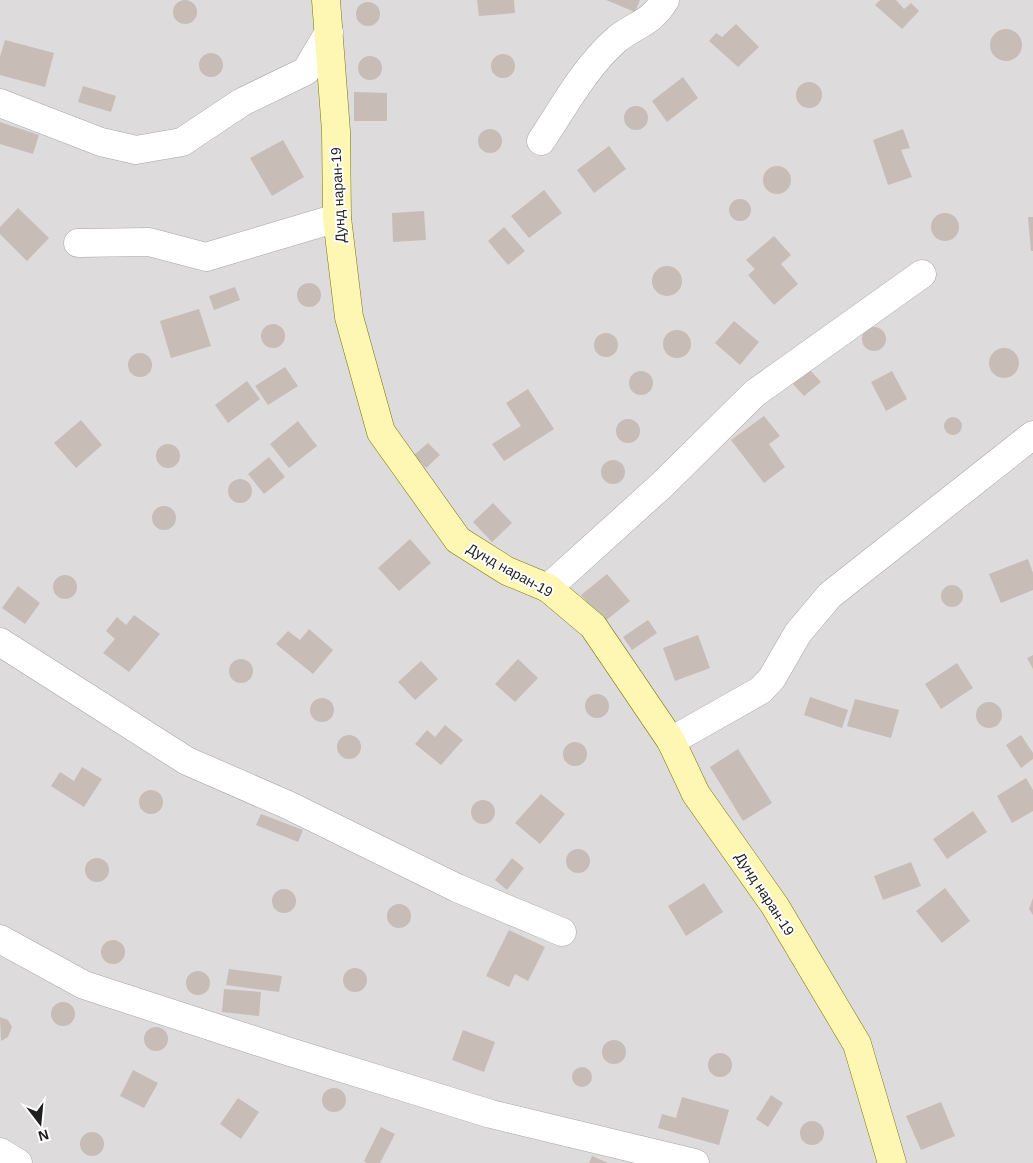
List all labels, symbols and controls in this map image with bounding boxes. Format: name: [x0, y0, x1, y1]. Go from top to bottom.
street label: Дунд наран-19: [327, 147, 348, 243]
street label: Дунд наран-19: [464, 540, 556, 600]
street label: Дунд наран-19: [732, 850, 798, 939]
north arrow: [15, 1098, 65, 1148]
text: N: [37, 1126, 51, 1145]

